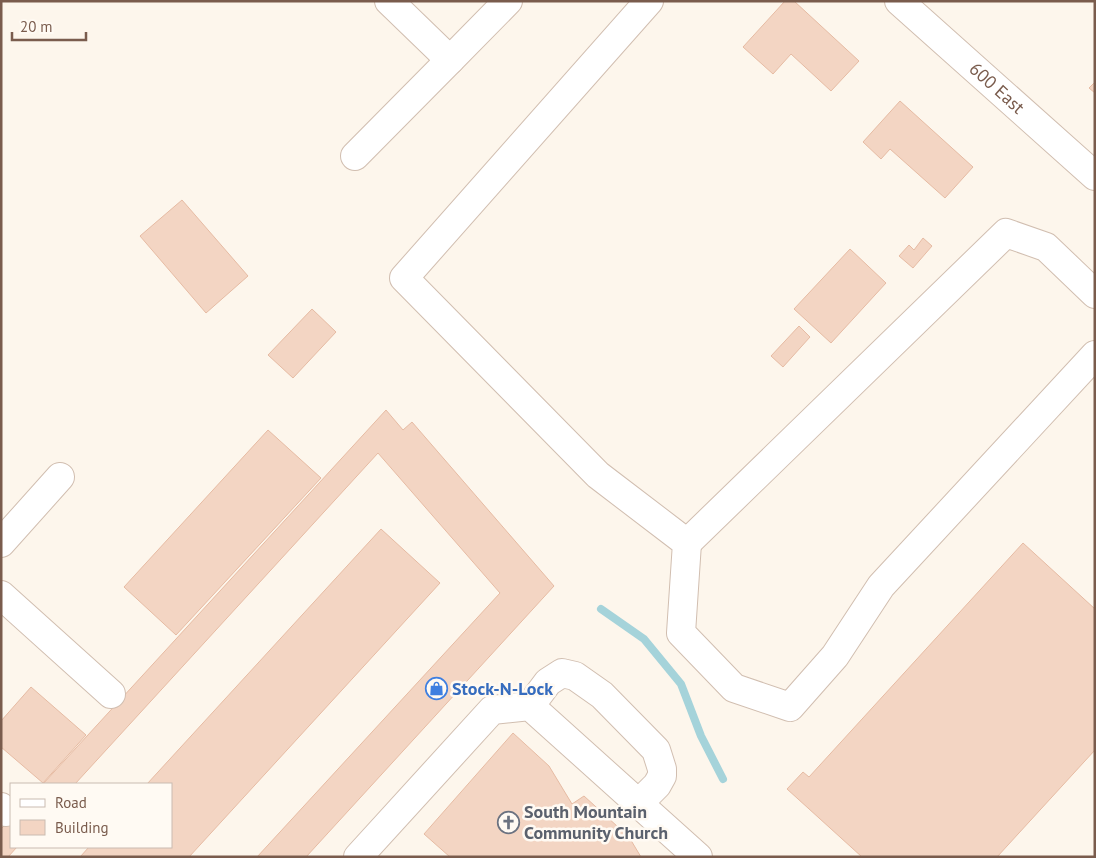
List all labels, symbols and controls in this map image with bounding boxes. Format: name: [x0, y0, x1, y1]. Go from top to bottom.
scale bar: [12, 10, 86, 42]
text: 20 m: [20, 17, 53, 36]
street label: 600 East: [965, 57, 1030, 119]
shop icon: Stock-N-Lock: [424, 677, 448, 701]
place label: Stock-N-Lock: [452, 677, 553, 700]
legend: [10, 783, 172, 848]
text: Road: [55, 793, 87, 812]
place label: South Mountain Community Church: [524, 800, 668, 844]
church icon: South Mountain Community Church: [496, 810, 520, 834]
text: Building: [55, 818, 109, 837]

